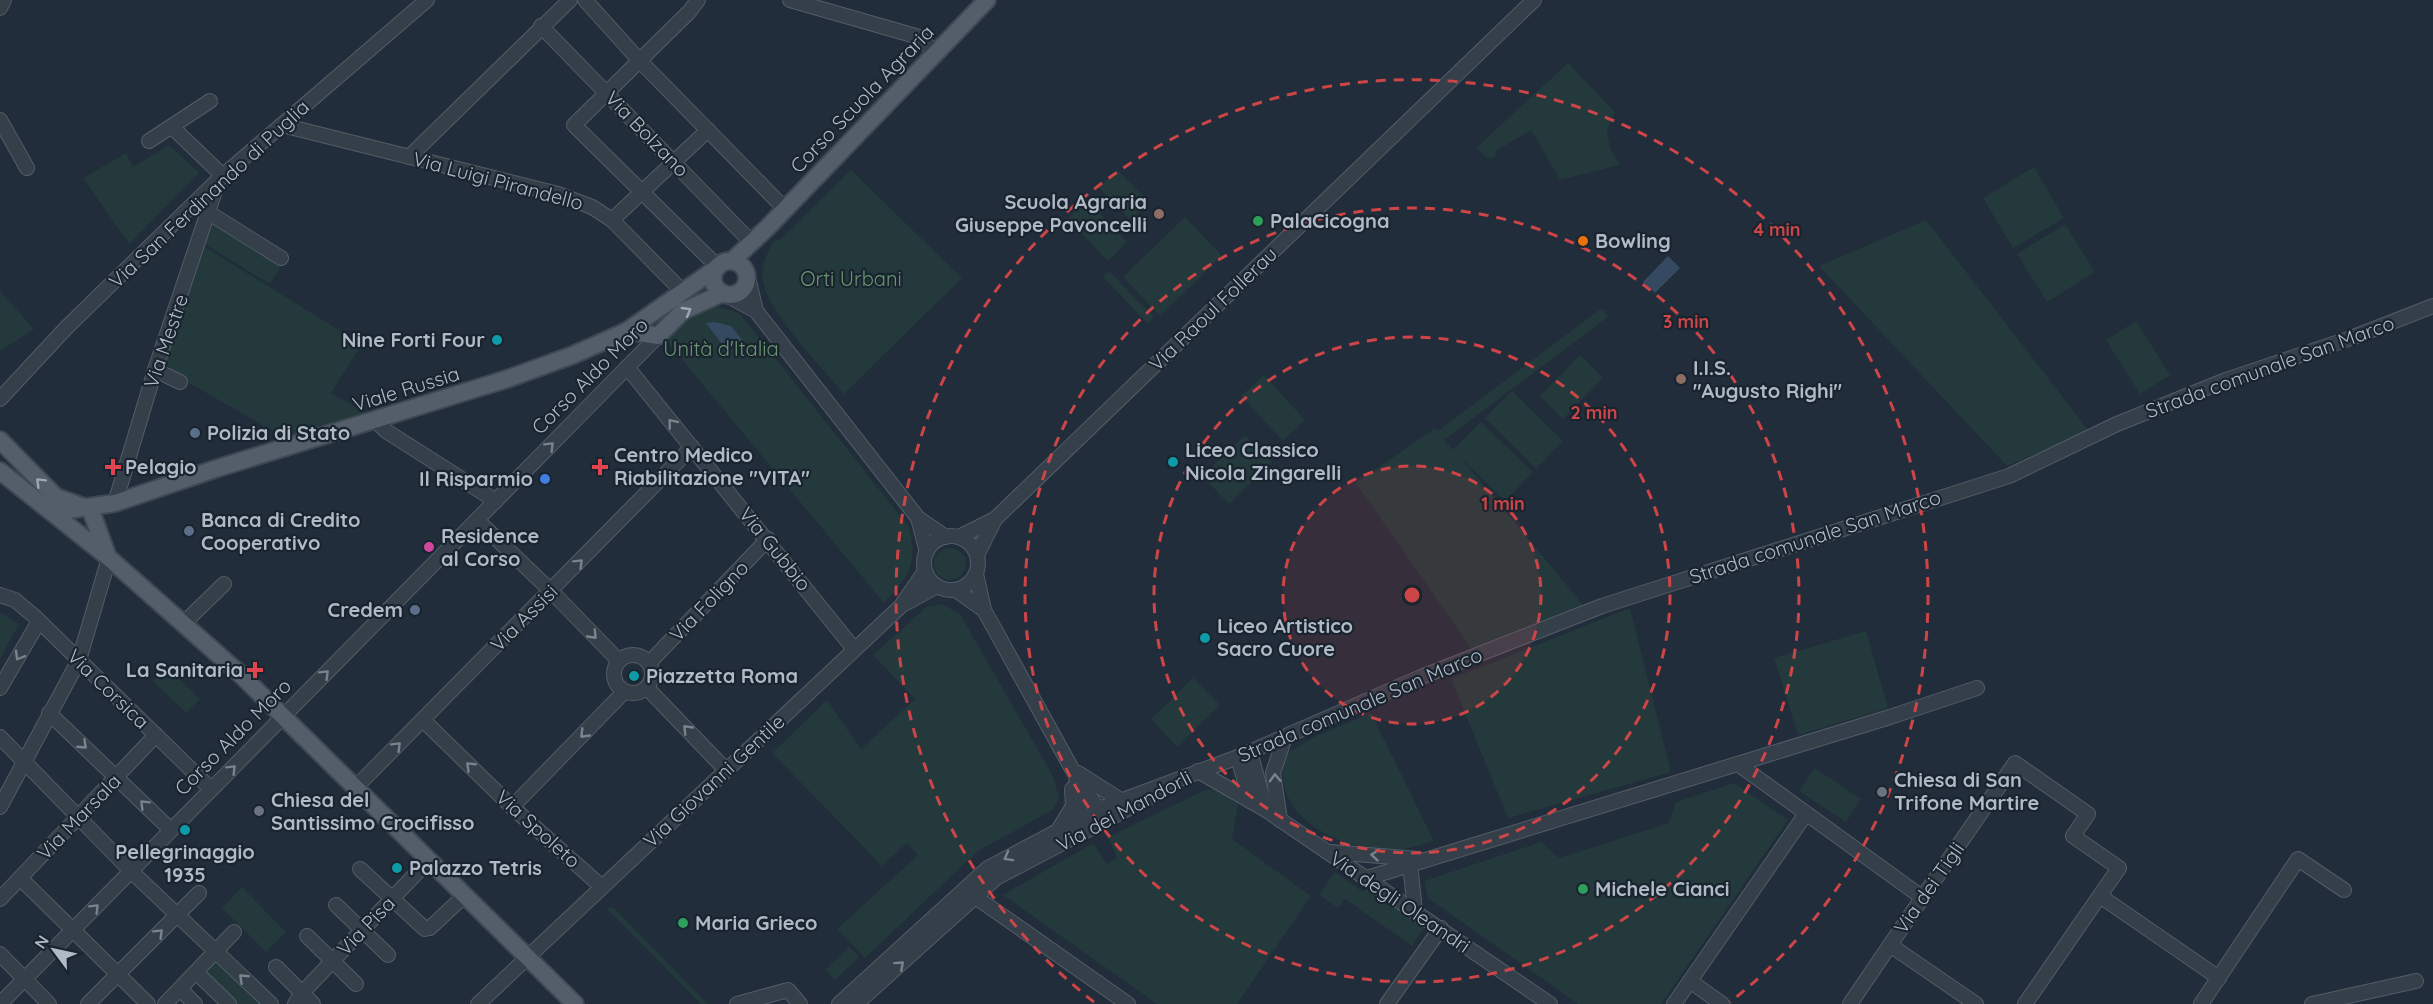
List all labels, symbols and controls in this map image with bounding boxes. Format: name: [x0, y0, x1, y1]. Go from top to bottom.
street label: Corso Scuola Agraria: [785, 19, 939, 178]
street label: Via Bolzano: [600, 85, 695, 182]
street label: Via San Ferdinando di Puglia: [103, 94, 314, 293]
street label: Via Luigi Pirandello: [410, 146, 586, 215]
place label: Scuola Agraria Giuseppe Pavoncelli: [955, 189, 1147, 237]
marker: Scuola Agraria Giuseppe Pavoncelli: [1152, 207, 1166, 221]
place label: PalaCicogna: [1270, 208, 1389, 233]
marker: PalaCicogna: [1251, 214, 1265, 228]
text: 4 min: [1753, 218, 1801, 241]
place label: Bowling: [1595, 228, 1671, 253]
marker: Bowling: [1576, 234, 1590, 248]
street label: Via Raoul Follerau: [1143, 241, 1282, 376]
park label: Orti Urbani: [800, 266, 902, 291]
street label: Via Mestre: [138, 291, 193, 391]
one-way arrow: [681, 306, 691, 318]
text: 3 min: [1663, 310, 1709, 333]
street label: Strada comunale San Marco: [2142, 310, 2398, 423]
street label: Corso Aldo Moro: [526, 312, 653, 439]
place label: Nine Forti Four: [342, 327, 485, 352]
marker: Nine Forti Four: [490, 333, 504, 347]
park label: Unità d'Italia: [663, 336, 779, 361]
place label: I.I.S. "Augusto Righi": [1693, 355, 1843, 403]
street label: Viale Russia: [349, 360, 462, 417]
marker: I.I.S. "Augusto Righi": [1674, 372, 1688, 386]
text: 2 min: [1571, 401, 1617, 424]
one-way arrow: [669, 419, 680, 430]
place label: Polizia di Stato: [207, 420, 350, 445]
marker: Polizia di Stato: [188, 426, 202, 440]
place label: Liceo Classico Nicola Zingarelli: [1185, 437, 1341, 485]
one-way arrow: [543, 442, 554, 453]
place label: Centro Medico Riabilitazione "VITA": [614, 442, 810, 490]
place label: Pelagio: [125, 454, 197, 479]
marker: Liceo Classico Nicola Zingarelli: [1166, 455, 1180, 469]
marker: Centro Medico Riabilitazione "VITA": [591, 458, 609, 476]
marker: Pelagio: [106, 460, 120, 474]
place label: Il Risparmio: [419, 466, 533, 491]
marker: Il Risparmio: [538, 472, 552, 486]
one-way arrow: [37, 478, 48, 489]
street label: Strada comunale San Marco: [1686, 484, 1944, 589]
text: 1 min: [1481, 492, 1525, 515]
street label: Via Gubbio: [734, 502, 817, 596]
place label: Banca di Credito Cooperativo: [201, 507, 360, 555]
place label: Residence al Corso: [441, 523, 539, 571]
marker: Banca di Credito Cooperativo: [182, 524, 196, 538]
marker: Residence al Corso: [422, 540, 436, 554]
street label: Via Foligno: [664, 555, 753, 646]
one-way arrow: [572, 559, 583, 569]
street label: Via Assisi: [485, 579, 562, 656]
centre of rings: [1402, 585, 1422, 605]
place label: Credem: [328, 597, 403, 622]
marker: Credem: [408, 603, 422, 617]
place label: Liceo Artistico Sacro Cuore: [1217, 613, 1353, 661]
one-way arrow: [586, 627, 597, 638]
marker: Liceo Artistico Sacro Cuore: [1198, 631, 1212, 645]
street label: Strada comunale San Marco: [1234, 642, 1486, 767]
street label: Via Corsica: [62, 643, 154, 734]
one-way arrow: [15, 650, 26, 660]
place label: La Sanitaria: [126, 657, 243, 682]
marker: La Sanitaria: [248, 663, 262, 677]
place label: Piazzetta Roma: [646, 663, 798, 688]
marker: Piazzetta Roma: [627, 669, 641, 683]
one-way arrow: [318, 671, 329, 681]
street label: Corso Aldo Moro: [169, 673, 296, 800]
street label: Via Giovanni Gentile: [638, 709, 790, 853]
one-way arrow: [683, 725, 694, 736]
one-way arrow: [580, 726, 591, 737]
one-way arrow: [77, 738, 87, 749]
one-way arrow: [390, 742, 401, 753]
one-way arrow: [467, 762, 477, 773]
street label: Via dei Mandorli: [1052, 764, 1196, 857]
one-way arrow: [224, 765, 235, 776]
place label: Chiesa di San Trifone Martire: [1894, 767, 2039, 815]
street label: Via Marsala: [31, 768, 126, 865]
one-way arrow: [1269, 773, 1281, 782]
street label: Via Spoleto: [491, 784, 586, 873]
marker: Chiesa di San Trifone Martire: [1875, 785, 1889, 799]
place label: Chiesa del Santissimo Crocifisso: [271, 787, 474, 835]
one-way arrow: [141, 800, 152, 811]
marker: Chiesa del Santissimo Crocifisso: [252, 804, 266, 818]
marker: Pellegrinaggio 1935: [178, 823, 192, 837]
street label: Via dei Tigli: [1888, 837, 1969, 938]
place label: Pellegrinaggio 1935: [115, 839, 255, 887]
street label: Via degli Oleandri: [1325, 845, 1475, 958]
one-way arrow: [1371, 849, 1380, 862]
one-way arrow: [1004, 850, 1014, 861]
place label: Palazzo Tetris: [409, 855, 542, 880]
marker: Palazzo Tetris: [390, 861, 404, 875]
place label: Michele Cianci: [1595, 876, 1729, 901]
marker: Michele Cianci: [1576, 882, 1590, 896]
street label: Via Pisa: [331, 891, 400, 961]
one-way arrow: [87, 904, 98, 915]
place label: Maria Grieco: [695, 910, 818, 935]
marker: Maria Grieco: [676, 916, 690, 930]
north arrow: [24, 920, 84, 980]
one-way arrow: [152, 929, 163, 940]
text: N: [30, 931, 53, 952]
one-way arrow: [892, 961, 903, 972]
one-way arrow: [240, 974, 251, 985]

